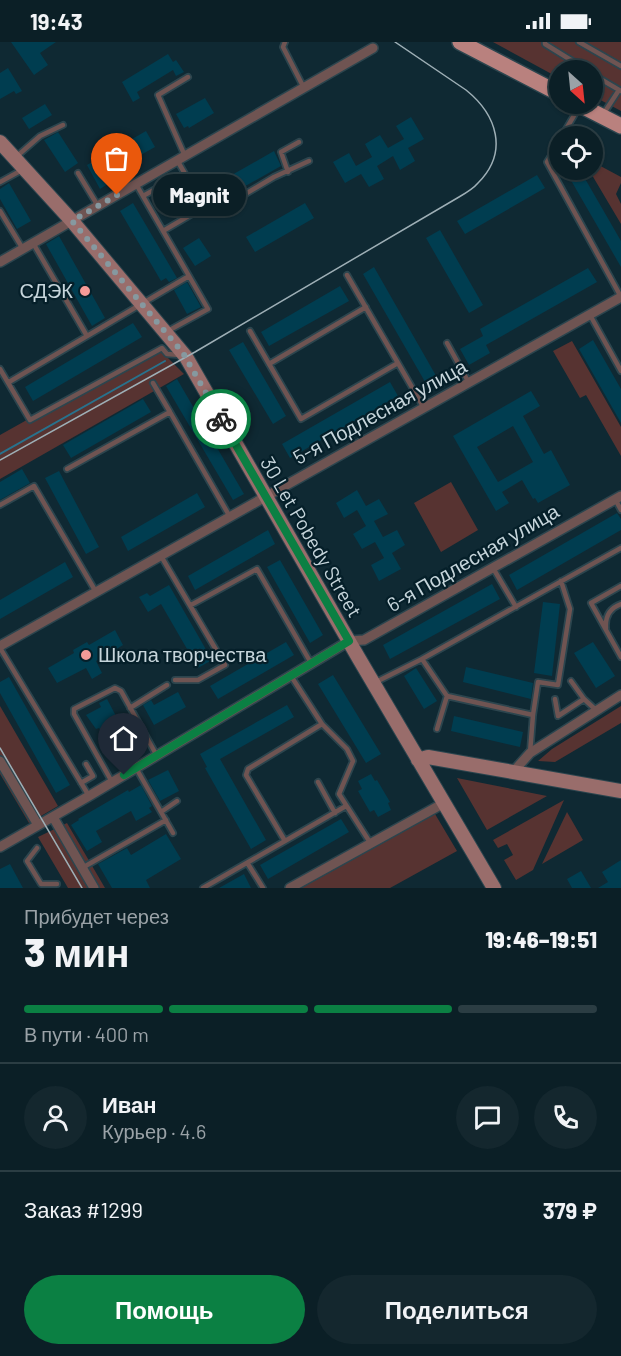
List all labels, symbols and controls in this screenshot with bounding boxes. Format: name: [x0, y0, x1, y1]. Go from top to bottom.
text: 19:43: [30, 8, 83, 34]
north arrow: [549, 60, 603, 114]
map controls: [549, 60, 603, 180]
button: locate: [549, 126, 603, 180]
pin: [91, 133, 142, 195]
icon: bag: [100, 142, 133, 175]
callout: Magnit: [153, 174, 246, 216]
text: Magnit: [169, 183, 230, 207]
place label: СДЭК: [19, 278, 73, 302]
marker: СДЭК: [78, 284, 92, 298]
street label: 5-я Подлесная улица: [289, 353, 471, 469]
courier: [191, 389, 251, 449]
icon: bike: [205, 403, 238, 436]
street label: 30 Let Pobedy Street: [256, 452, 368, 621]
street label: 6-я Подлесная улица: [382, 498, 563, 616]
place label: Школа творчества: [98, 642, 267, 666]
marker: Школа творчества: [79, 648, 93, 662]
pin: [98, 713, 149, 775]
icon: home: [107, 722, 140, 755]
text: Прибудет через: [24, 904, 169, 928]
text: 19:46–19:51: [485, 926, 597, 952]
text: 3 мин: [24, 928, 130, 975]
text: В пути · 400 m: [24, 1022, 149, 1046]
button: person: [24, 1086, 87, 1149]
button: chat: [456, 1086, 519, 1149]
button: phone: [534, 1086, 597, 1149]
text: Иван: [102, 1091, 157, 1117]
text: Курьер · 4.6: [102, 1119, 206, 1143]
text: Заказ #1299: [24, 1196, 143, 1222]
text: 379 ₽: [543, 1197, 597, 1223]
button: Помощь: [24, 1275, 305, 1344]
button: Поделиться: [317, 1275, 597, 1344]

